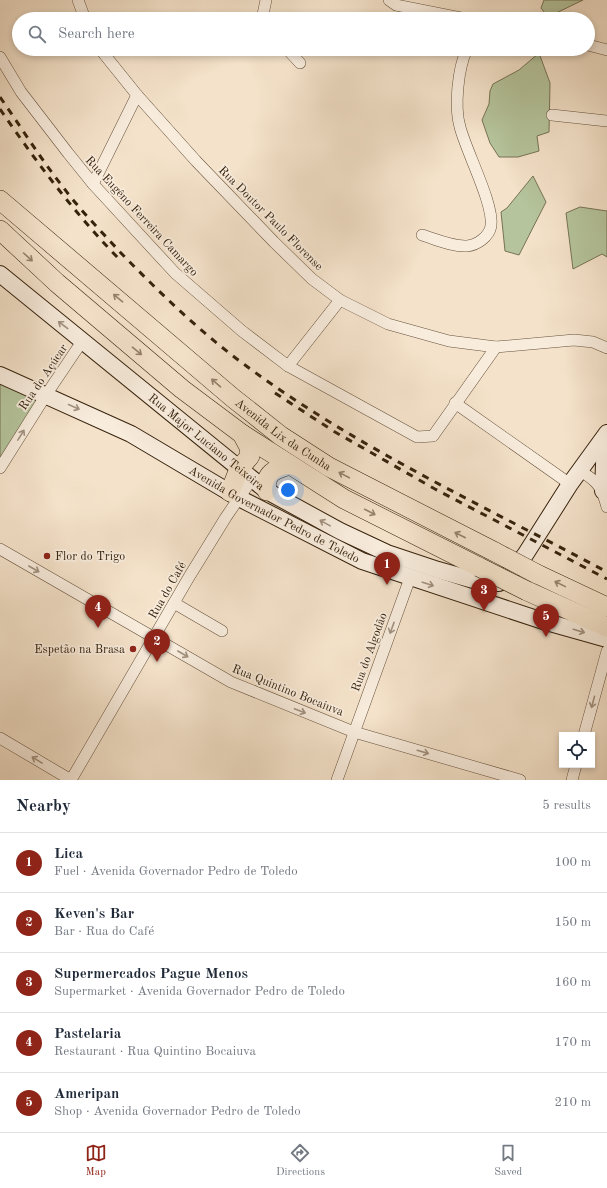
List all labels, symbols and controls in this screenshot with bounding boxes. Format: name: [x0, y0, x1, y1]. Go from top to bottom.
search box: [12, 12, 595, 56]
icon: search: [26, 23, 48, 45]
text: Search here: [58, 27, 135, 42]
street label: Rua Eugêno Ferreira Camargo: [83, 154, 200, 279]
street label: Rua Doutor Paulo Florense: [216, 164, 325, 273]
one-way arrow: [23, 253, 33, 262]
one-way arrow: [112, 294, 123, 303]
one-way arrow: [57, 321, 68, 329]
street label: Rua do Açúcar: [17, 342, 70, 413]
one-way arrow: [132, 347, 143, 356]
one-way arrow: [211, 379, 222, 388]
street label: Rua Major Luciano Teixeira: [146, 392, 266, 493]
street label: Avenida Lix da Cunha: [232, 397, 333, 474]
one-way arrow: [68, 404, 80, 412]
one-way arrow: [17, 429, 25, 441]
street label: Avenida Governador Pedro de Toledo: [186, 465, 361, 566]
one-way arrow: [339, 471, 351, 478]
your location: [278, 480, 298, 500]
one-way arrow: [364, 509, 376, 516]
one-way arrow: [319, 518, 331, 526]
one-way arrow: [454, 530, 466, 538]
marker: Flor do Trigo: [42, 551, 52, 561]
place label: Flor do Trigo: [55, 551, 125, 563]
pin: 1: [374, 552, 400, 585]
street label: Rua do Café: [147, 560, 189, 621]
one-way arrow: [28, 565, 40, 573]
pin: 3: [471, 578, 497, 611]
one-way arrow: [554, 580, 566, 588]
one-way arrow: [421, 581, 434, 588]
pin: 4: [85, 595, 111, 628]
pin: 5: [533, 604, 559, 637]
street label: Rua do Algodão: [350, 611, 390, 693]
one-way arrow: [388, 622, 396, 634]
one-way arrow: [572, 628, 585, 635]
pin: 2: [144, 629, 170, 662]
place label: Espetão na Brasa: [34, 644, 125, 656]
marker: Espetão na Brasa: [128, 644, 138, 654]
one-way arrow: [177, 651, 189, 659]
street label: Rua Quintino Bocaiuva: [230, 663, 345, 719]
one-way arrow: [589, 696, 596, 709]
one-way arrow: [293, 707, 305, 715]
map controls: [559, 732, 595, 768]
button: locate: [559, 732, 595, 768]
one-way arrow: [416, 749, 429, 756]
one-way arrow: [32, 756, 43, 764]
text: Nearby: [16, 798, 71, 815]
text: 5 results: [542, 799, 591, 812]
text: Lica: [54, 847, 83, 862]
text: 1: [25, 856, 33, 869]
text: 100 m: [554, 856, 591, 869]
text: Fuel · Avenida Governador Pedro de Toledo: [54, 865, 298, 878]
text: Keven's Bar: [54, 907, 134, 922]
text: 2: [25, 916, 33, 929]
text: 150 m: [554, 916, 591, 929]
text: Bar · Rua do Café: [54, 925, 154, 938]
text: Supermercados Pague Menos: [54, 967, 248, 982]
text: 3: [25, 976, 33, 989]
text: 160 m: [554, 976, 591, 989]
text: Supermarket · Avenida Governador Pedro de Toledo: [54, 985, 345, 998]
text: Pastelaria: [54, 1027, 121, 1042]
text: 4: [25, 1036, 33, 1049]
text: 170 m: [554, 1036, 591, 1049]
text: Restaurant · Rua Quintino Bocaiuva: [54, 1045, 256, 1058]
text: Ameripan: [54, 1087, 119, 1102]
text: 5: [25, 1096, 33, 1109]
text: 210 m: [554, 1096, 591, 1109]
text: Shop · Avenida Governador Pedro de Toledo: [54, 1105, 301, 1118]
tab: Map: [85, 1142, 107, 1180]
tab: Directions: [276, 1142, 325, 1180]
tab: Saved: [494, 1142, 522, 1180]

